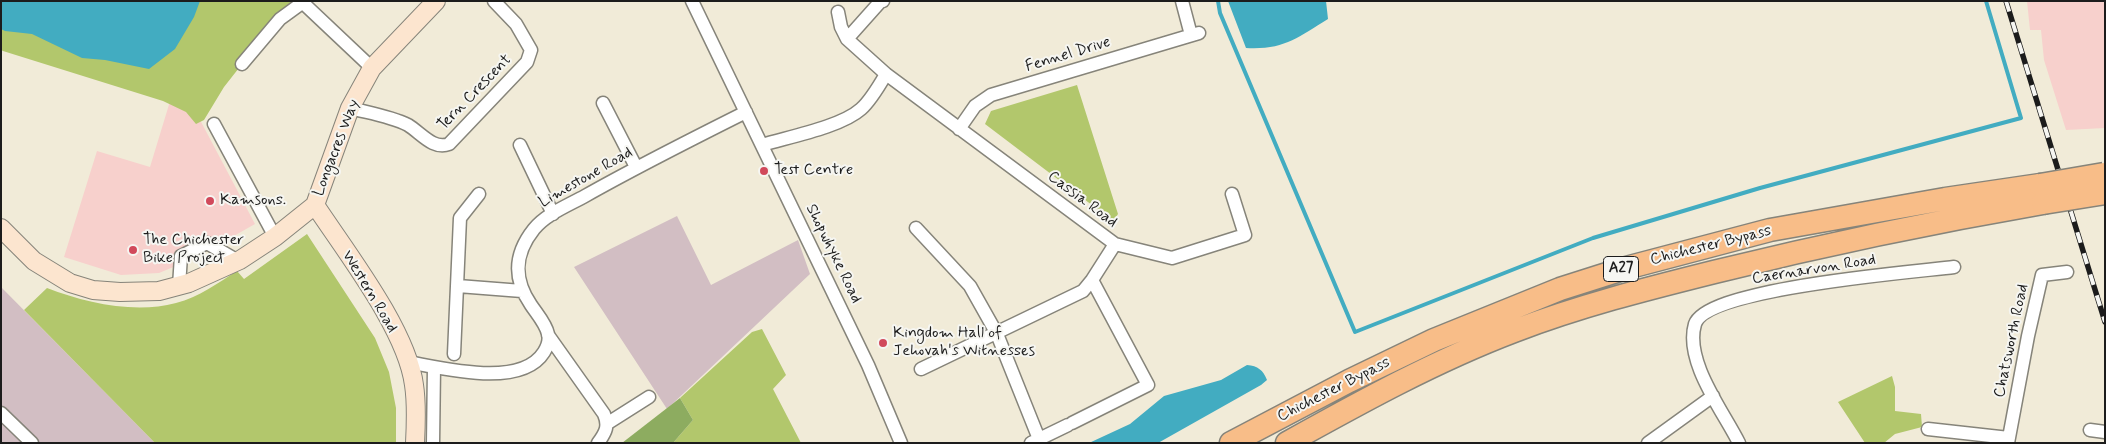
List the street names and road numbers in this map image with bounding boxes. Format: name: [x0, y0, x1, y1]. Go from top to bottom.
street label: Fennel Drive: [1023, 33, 1113, 77]
street label: Tern Crescent: [434, 51, 516, 135]
street label: Longacres Way: [310, 97, 364, 199]
street label: Limestone Road: [536, 143, 636, 213]
street label: Cassia Road: [1043, 167, 1121, 233]
street label: Shopwhyke Road: [801, 201, 865, 307]
street label: Chichester Bypass: [1648, 222, 1774, 270]
street label: Western Road: [337, 247, 401, 337]
street label: Caernarvon Road: [1751, 251, 1877, 289]
road number: A27: [1604, 256, 1638, 282]
street label: Chatsworth Road: [1991, 282, 2033, 400]
street label: Chichester Bypass: [1274, 353, 1394, 427]

